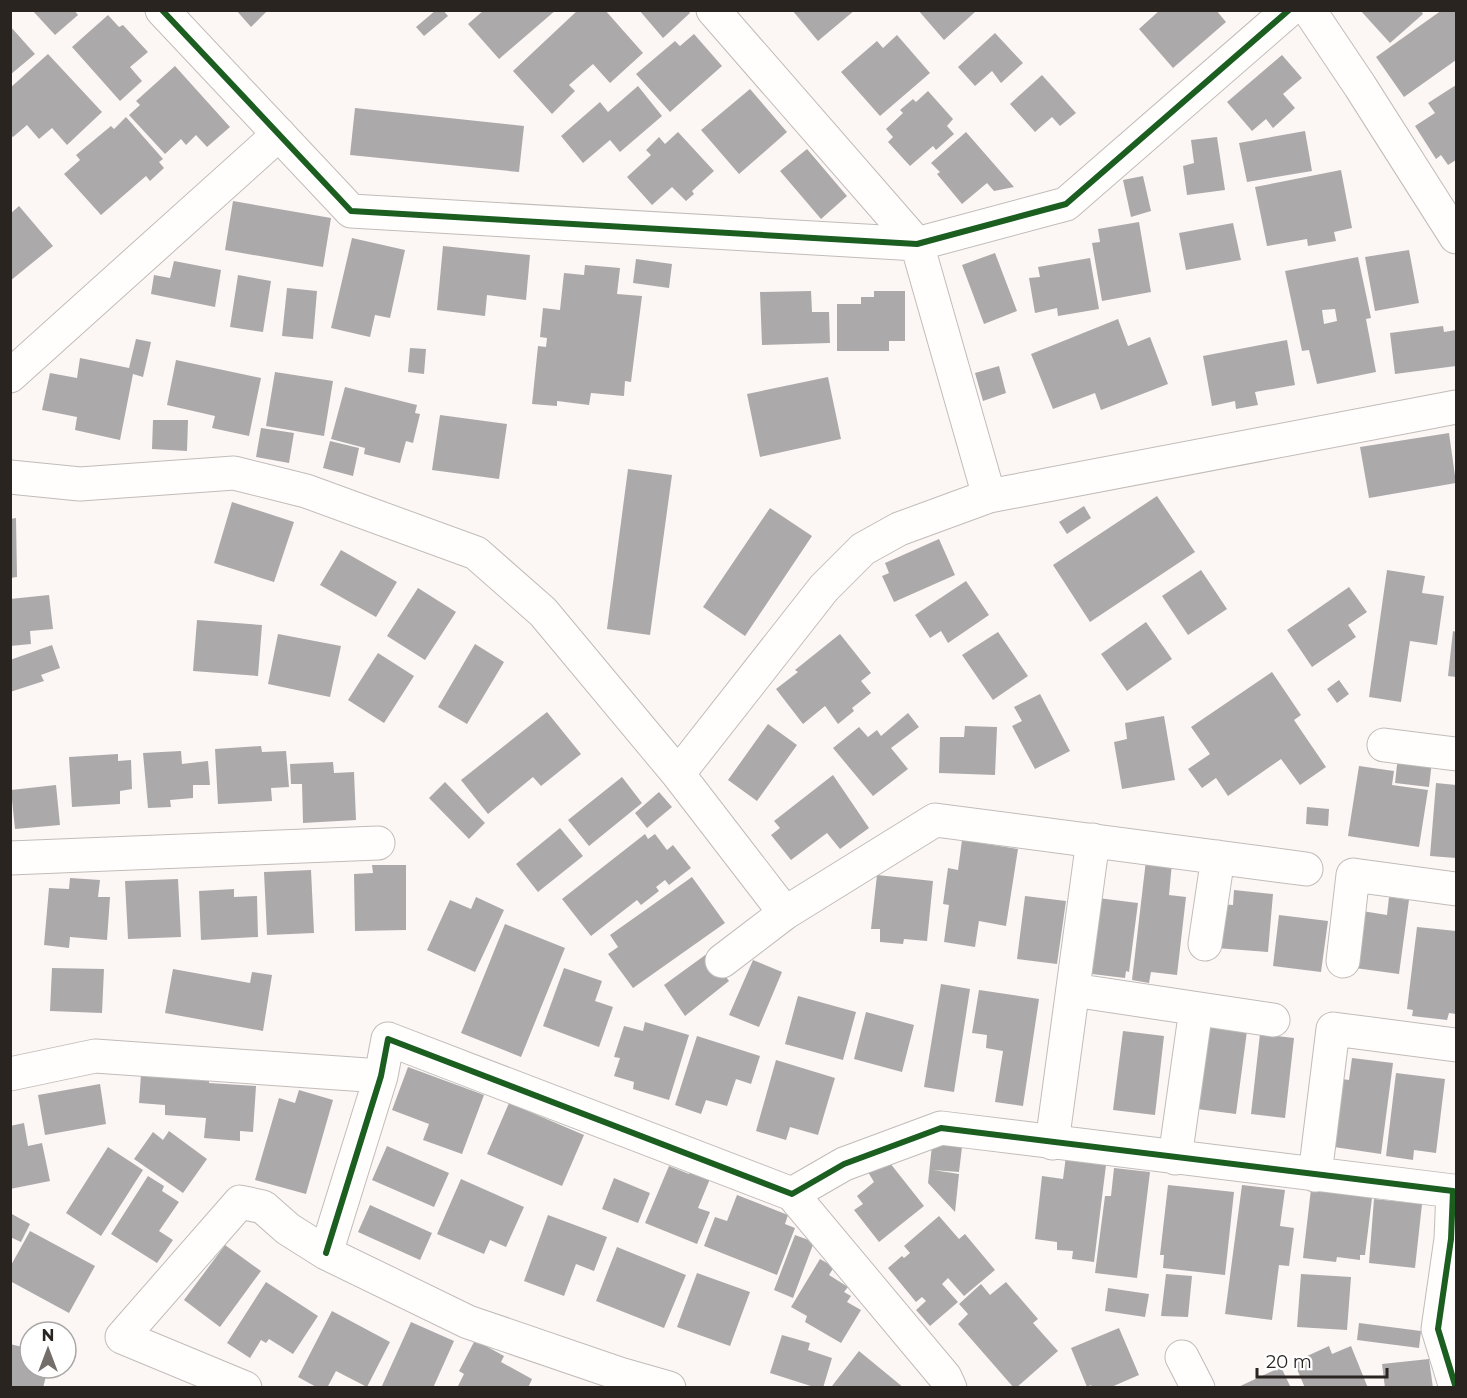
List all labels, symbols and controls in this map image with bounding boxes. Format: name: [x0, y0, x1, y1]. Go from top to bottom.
north arrow: [18, 1320, 78, 1380]
text: N: [42, 1326, 54, 1345]
scale bar: [1257, 1341, 1388, 1379]
text: 20 m: [1266, 1351, 1312, 1373]

